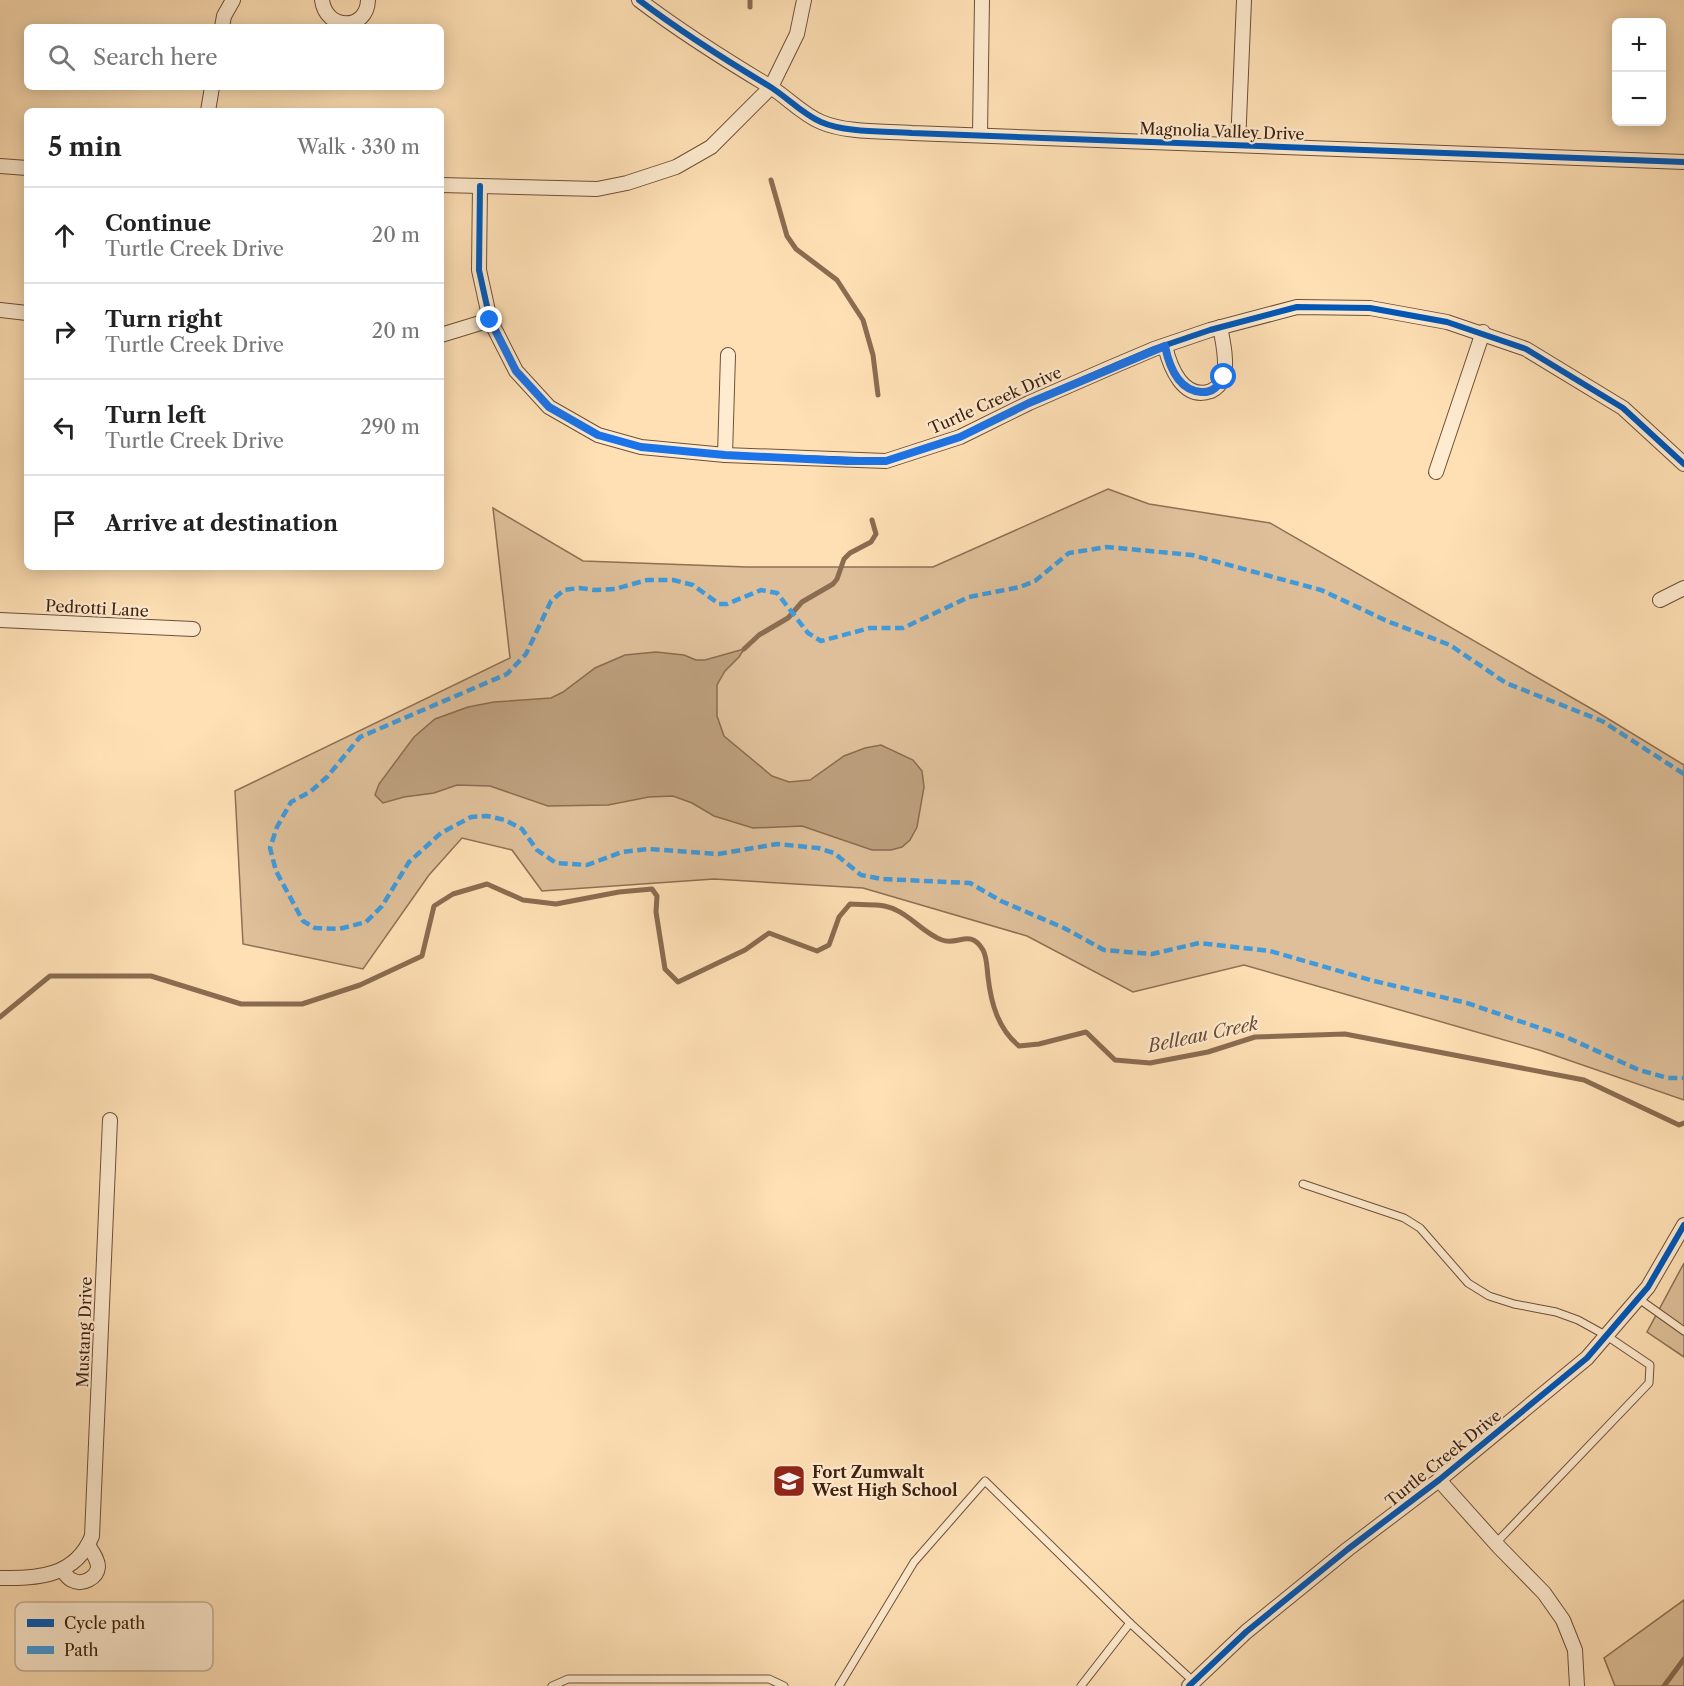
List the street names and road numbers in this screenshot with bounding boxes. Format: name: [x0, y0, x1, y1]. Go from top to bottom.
street label: Magnolia Valley Drive: [1139, 118, 1305, 144]
street label: Turtle Creek Drive: [926, 362, 1065, 438]
street label: Pedrotti Lane: [45, 595, 149, 621]
street label: Mustang Drive: [72, 1276, 96, 1388]
street label: Turtle Creek Drive: [1381, 1405, 1505, 1511]

